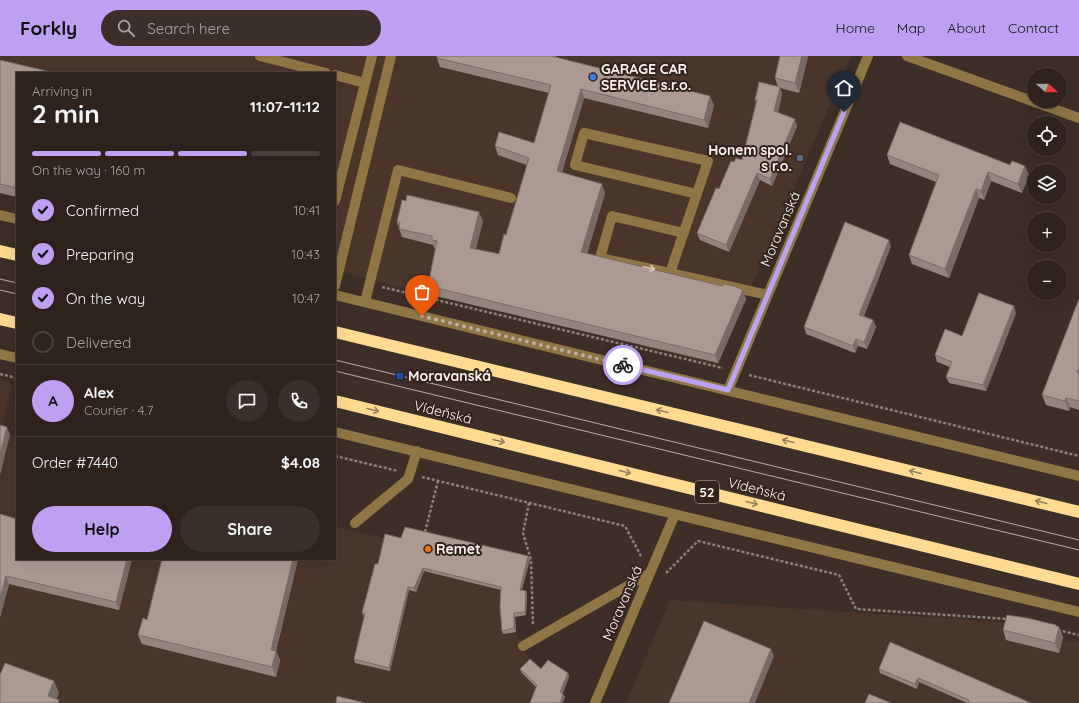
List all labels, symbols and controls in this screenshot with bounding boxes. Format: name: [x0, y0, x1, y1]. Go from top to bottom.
search box: [101, 10, 381, 46]
text: Forkly: [20, 16, 77, 40]
icon: search: [115, 17, 137, 39]
text: Search here: [147, 19, 230, 38]
text: Home: [836, 19, 875, 37]
text: Map: [897, 19, 925, 37]
text: About: [947, 19, 986, 37]
text: Contact: [1008, 19, 1059, 37]
place label: GARAGE CAR SERVICE s.r.o.: [601, 60, 691, 94]
north arrow: [1027, 68, 1067, 108]
map controls: [1027, 68, 1067, 300]
pin: [827, 71, 861, 112]
marker: GARAGE CAR SERVICE s.r.o.: [588, 72, 598, 82]
icon: home: [833, 77, 855, 99]
text: Arriving in: [32, 83, 92, 99]
text: 2 min: [32, 97, 100, 130]
text: 11:07–11:12: [250, 97, 320, 116]
button: locate: [1027, 116, 1067, 156]
place label: Honem spol. s r.o.: [708, 141, 792, 175]
marker: Honem spol. s r.o.: [795, 153, 805, 163]
text: On the way · 160 m: [32, 162, 145, 178]
button: layers: [1027, 164, 1067, 204]
street label: Moravanská: [756, 189, 804, 269]
icon: check: [32, 199, 54, 221]
text: Confirmed: [66, 201, 139, 220]
text: 10:41: [293, 202, 320, 218]
button: +: [1027, 212, 1067, 252]
icon: check: [32, 243, 54, 265]
text: Preparing: [66, 245, 134, 264]
text: 10:43: [291, 246, 320, 262]
button: −: [1027, 260, 1067, 300]
one-way arrow: [642, 265, 655, 273]
pin: [405, 275, 439, 316]
icon: bag: [411, 281, 433, 303]
icon: check: [32, 287, 54, 309]
text: On the way: [66, 289, 145, 308]
text: 10:47: [292, 290, 320, 306]
text: Delivered: [66, 333, 131, 352]
courier: [603, 345, 643, 385]
icon: bike: [612, 354, 634, 376]
place label: Moravanská: [408, 367, 491, 385]
marker: Moravanská: [395, 371, 405, 381]
button: chat: [226, 380, 268, 422]
button: phone: [278, 380, 320, 422]
text: Alex: [84, 383, 114, 402]
text: A: [48, 391, 58, 410]
street label: Vídeňská: [412, 396, 474, 428]
text: Courier · 4.7: [84, 402, 153, 418]
one-way arrow: [656, 406, 669, 414]
one-way arrow: [366, 407, 379, 415]
one-way arrow: [782, 437, 795, 445]
one-way arrow: [492, 438, 505, 446]
text: Order #7440: [32, 453, 118, 472]
text: $4.08: [281, 453, 320, 472]
one-way arrow: [909, 468, 922, 475]
one-way arrow: [619, 469, 632, 477]
street label: Vídeňská: [726, 473, 788, 505]
road number: 52: [695, 481, 719, 503]
one-way arrow: [1035, 498, 1048, 506]
one-way arrow: [745, 500, 758, 508]
button: Help: [32, 506, 172, 552]
button: Share: [180, 506, 320, 552]
place label: Remet: [436, 540, 481, 558]
marker: Remet: [423, 544, 433, 554]
street label: Moravanská: [598, 563, 646, 643]

